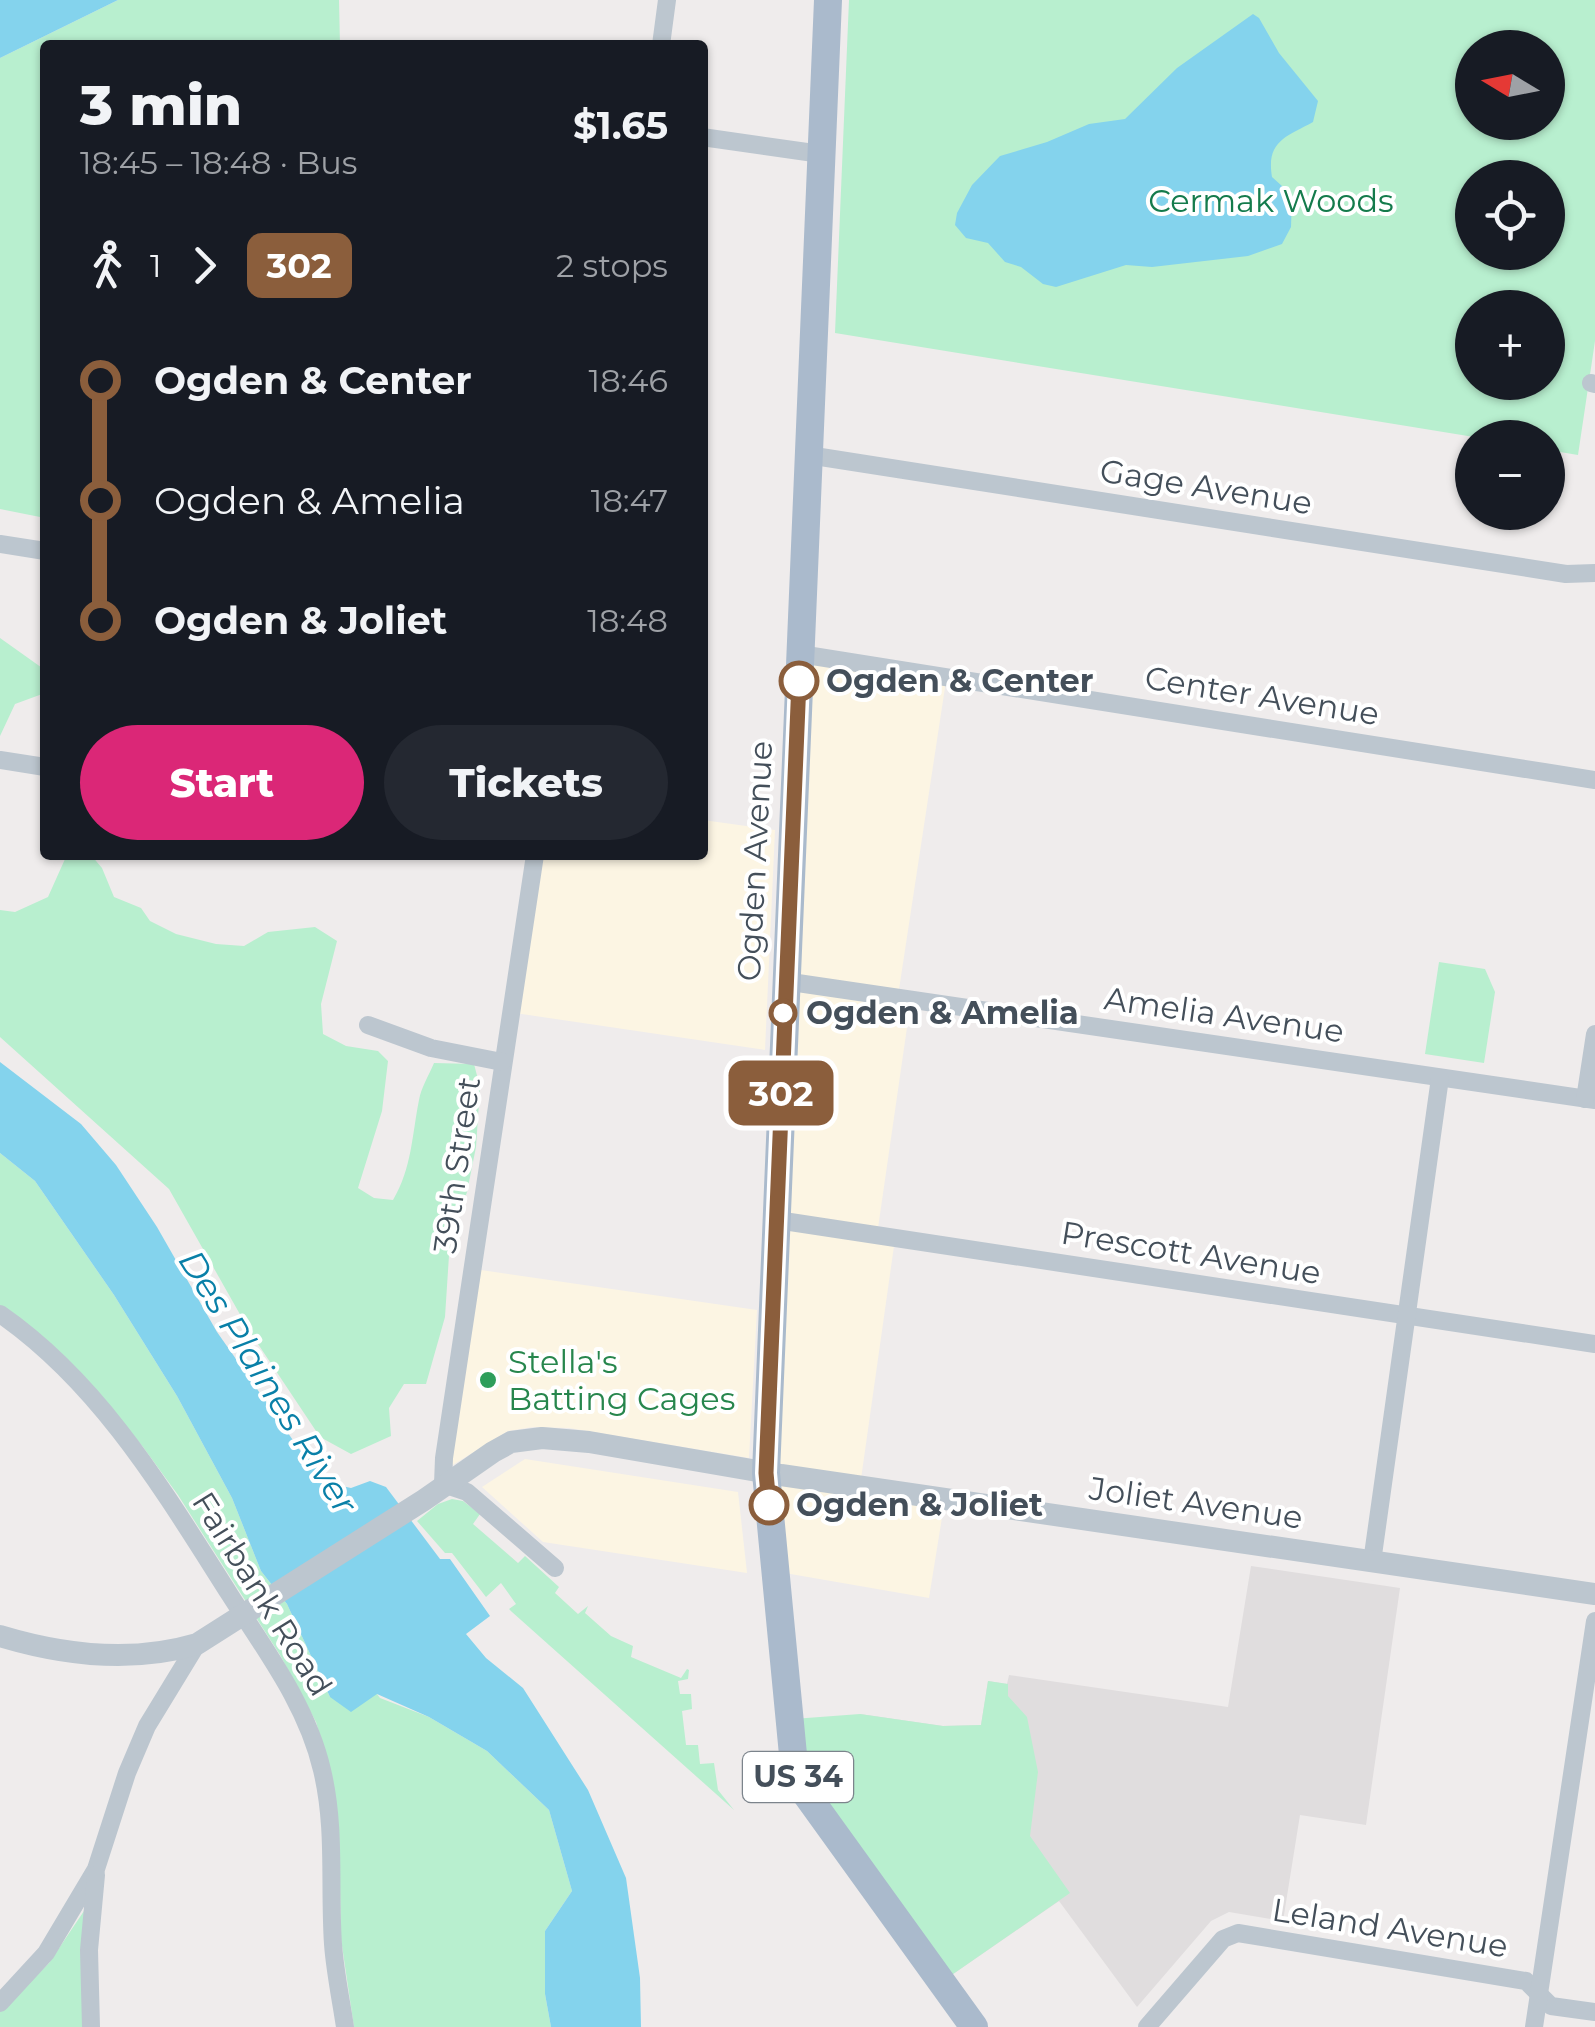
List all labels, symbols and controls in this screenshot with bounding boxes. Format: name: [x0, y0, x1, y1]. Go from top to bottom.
north arrow: [1455, 30, 1565, 140]
map controls: [1455, 30, 1565, 530]
text: 3 min: [80, 72, 242, 139]
text: $1.65: [573, 102, 668, 149]
text: 18:45 – 18:48 · Bus: [80, 143, 357, 182]
button: locate: [1455, 160, 1565, 270]
park label: Cermak Woods: [1148, 181, 1394, 220]
icon: walk: [80, 238, 135, 293]
icon: forward: [177, 238, 232, 293]
text: 302: [267, 244, 332, 287]
text: 1: [150, 246, 162, 285]
text: 2 stops: [556, 246, 668, 285]
button: +: [1455, 290, 1565, 400]
text: Ogden & Center: [154, 357, 472, 404]
text: 18:46: [589, 361, 668, 400]
button: −: [1455, 420, 1565, 530]
street label: Gage Avenue: [1097, 451, 1315, 523]
text: Ogden & Amelia: [154, 477, 465, 524]
text: 18:47: [591, 481, 668, 520]
text: Ogden & Joliet: [154, 597, 447, 644]
text: 18:48: [587, 601, 668, 640]
street label: Center Avenue: [1142, 658, 1382, 733]
place label: Ogden & Center: [826, 661, 1094, 700]
marker: Ogden & Center: [780, 662, 818, 700]
button: Start: [80, 725, 364, 840]
button: Tickets: [384, 725, 668, 840]
street label: Ogden Avenue: [729, 740, 780, 982]
street label: Amelia Avenue: [1102, 978, 1346, 1051]
place label: Ogden & Amelia: [806, 993, 1079, 1032]
marker: Ogden & Amelia: [770, 1000, 796, 1026]
line badge: 302: [724, 1060, 838, 1126]
text: 302: [749, 1072, 814, 1115]
street label: 39th Street: [425, 1074, 488, 1256]
street label: Prescott Avenue: [1059, 1213, 1324, 1292]
water label: Des Plaines River: [170, 1242, 368, 1523]
place label: Stella's Batting Cages: [508, 1342, 735, 1418]
marker: Stella's Batting Cages: [477, 1369, 499, 1391]
street label: Joliet Avenue: [1086, 1468, 1305, 1537]
street label: Fairbank Road: [184, 1485, 341, 1703]
place label: Ogden & Joliet: [796, 1485, 1043, 1524]
marker: Ogden & Joliet: [750, 1486, 788, 1524]
road number: US 34: [743, 1752, 853, 1802]
street label: Leland Avenue: [1270, 1890, 1511, 1965]

